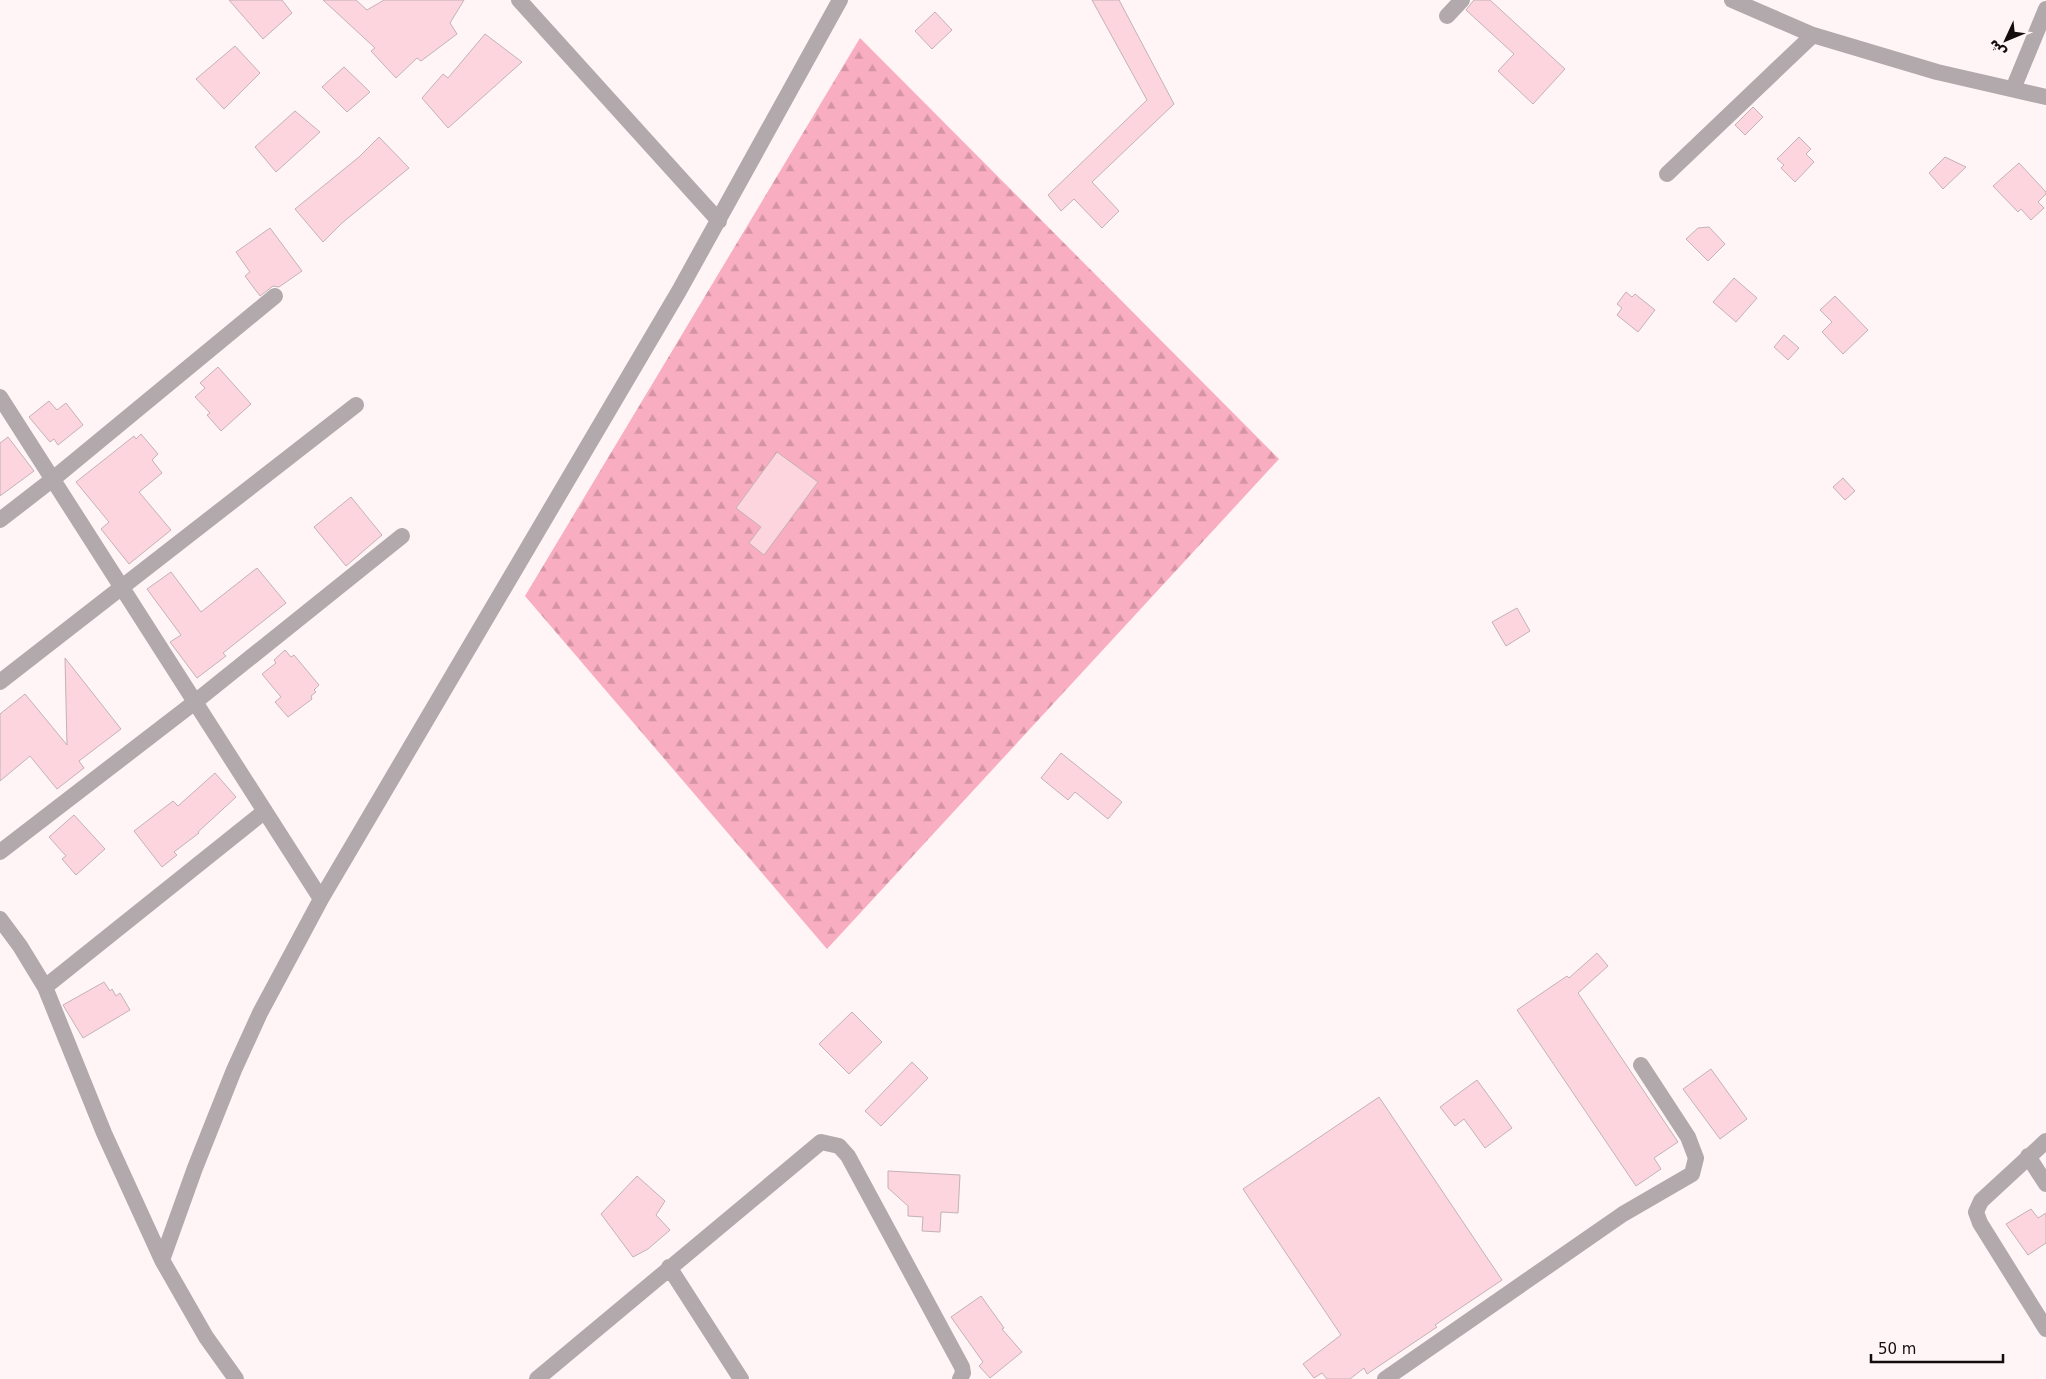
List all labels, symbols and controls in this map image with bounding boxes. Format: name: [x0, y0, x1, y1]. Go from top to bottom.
north arrow: [1981, 15, 2031, 65]
text: ش: [1984, 37, 2009, 62]
scale bar: [1871, 1332, 2004, 1364]
text: 50 m: [1878, 1340, 1916, 1358]

